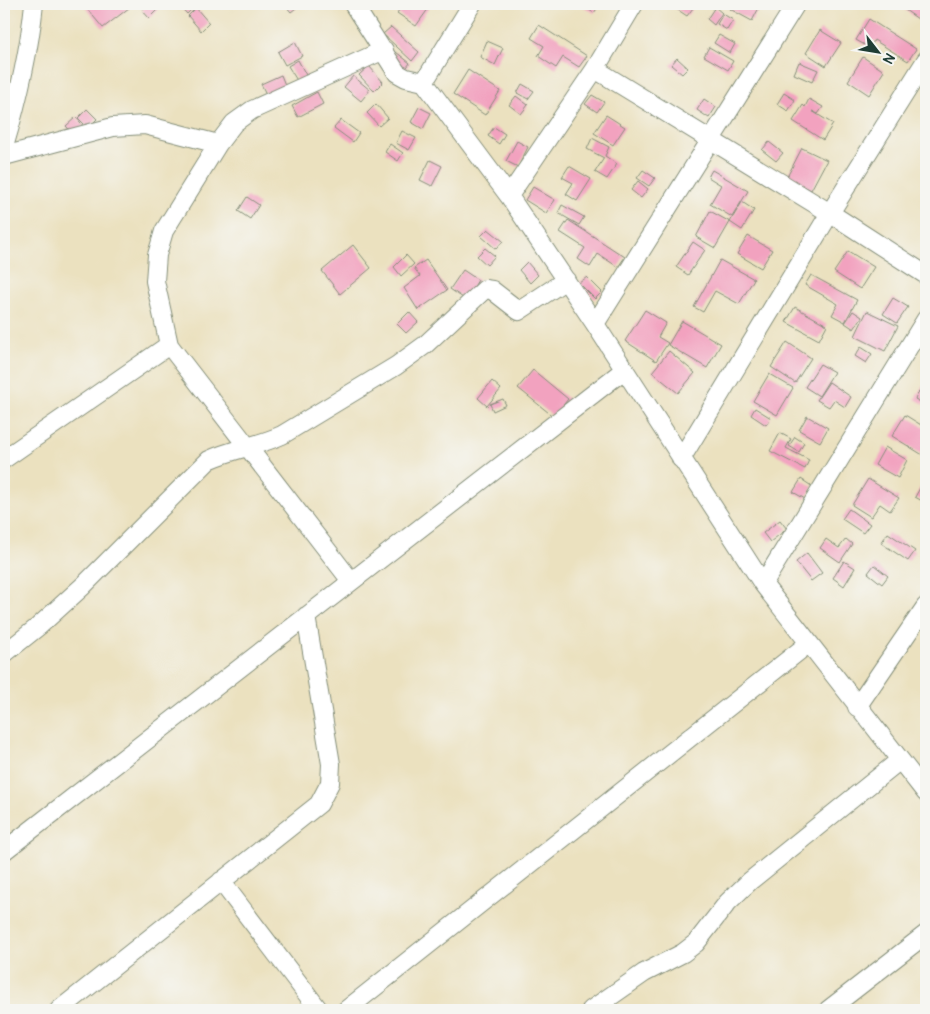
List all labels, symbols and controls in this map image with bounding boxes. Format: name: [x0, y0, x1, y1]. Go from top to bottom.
north arrow: [852, 28, 902, 78]
text: N: [879, 50, 898, 67]

